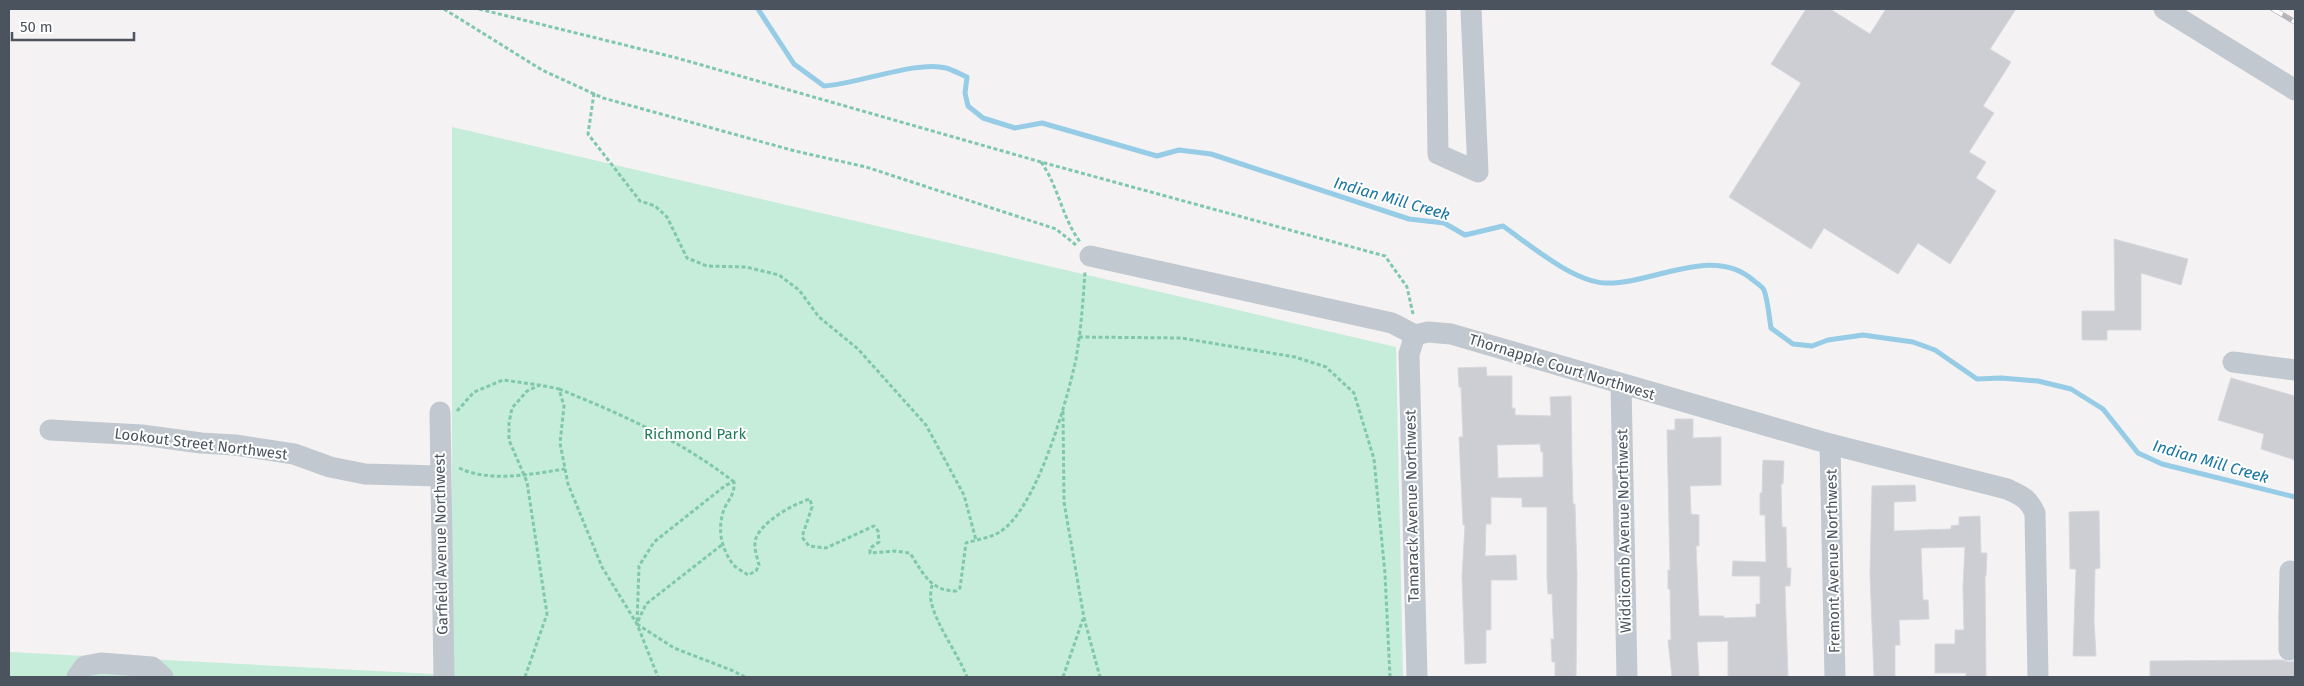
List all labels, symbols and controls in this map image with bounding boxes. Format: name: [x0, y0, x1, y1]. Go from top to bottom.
scale bar: [12, 10, 135, 42]
text: 50 m: [20, 18, 53, 36]
water label: Indian Mill Creek: [1332, 173, 1452, 224]
street label: Thornapple Court Northwest: [1467, 330, 1658, 404]
street label: Tamarack Avenue Northwest: [1401, 409, 1423, 602]
street label: Lookout Street Northwest: [114, 424, 289, 464]
park label: Richmond Park: [644, 425, 746, 443]
street label: Widdicomb Avenue Northwest: [1613, 428, 1635, 633]
water label: Indian Mill Creek: [2151, 436, 2271, 487]
street label: Garfield Avenue Northwest: [430, 452, 452, 635]
street label: Fremont Avenue Northwest: [1822, 468, 1844, 653]

